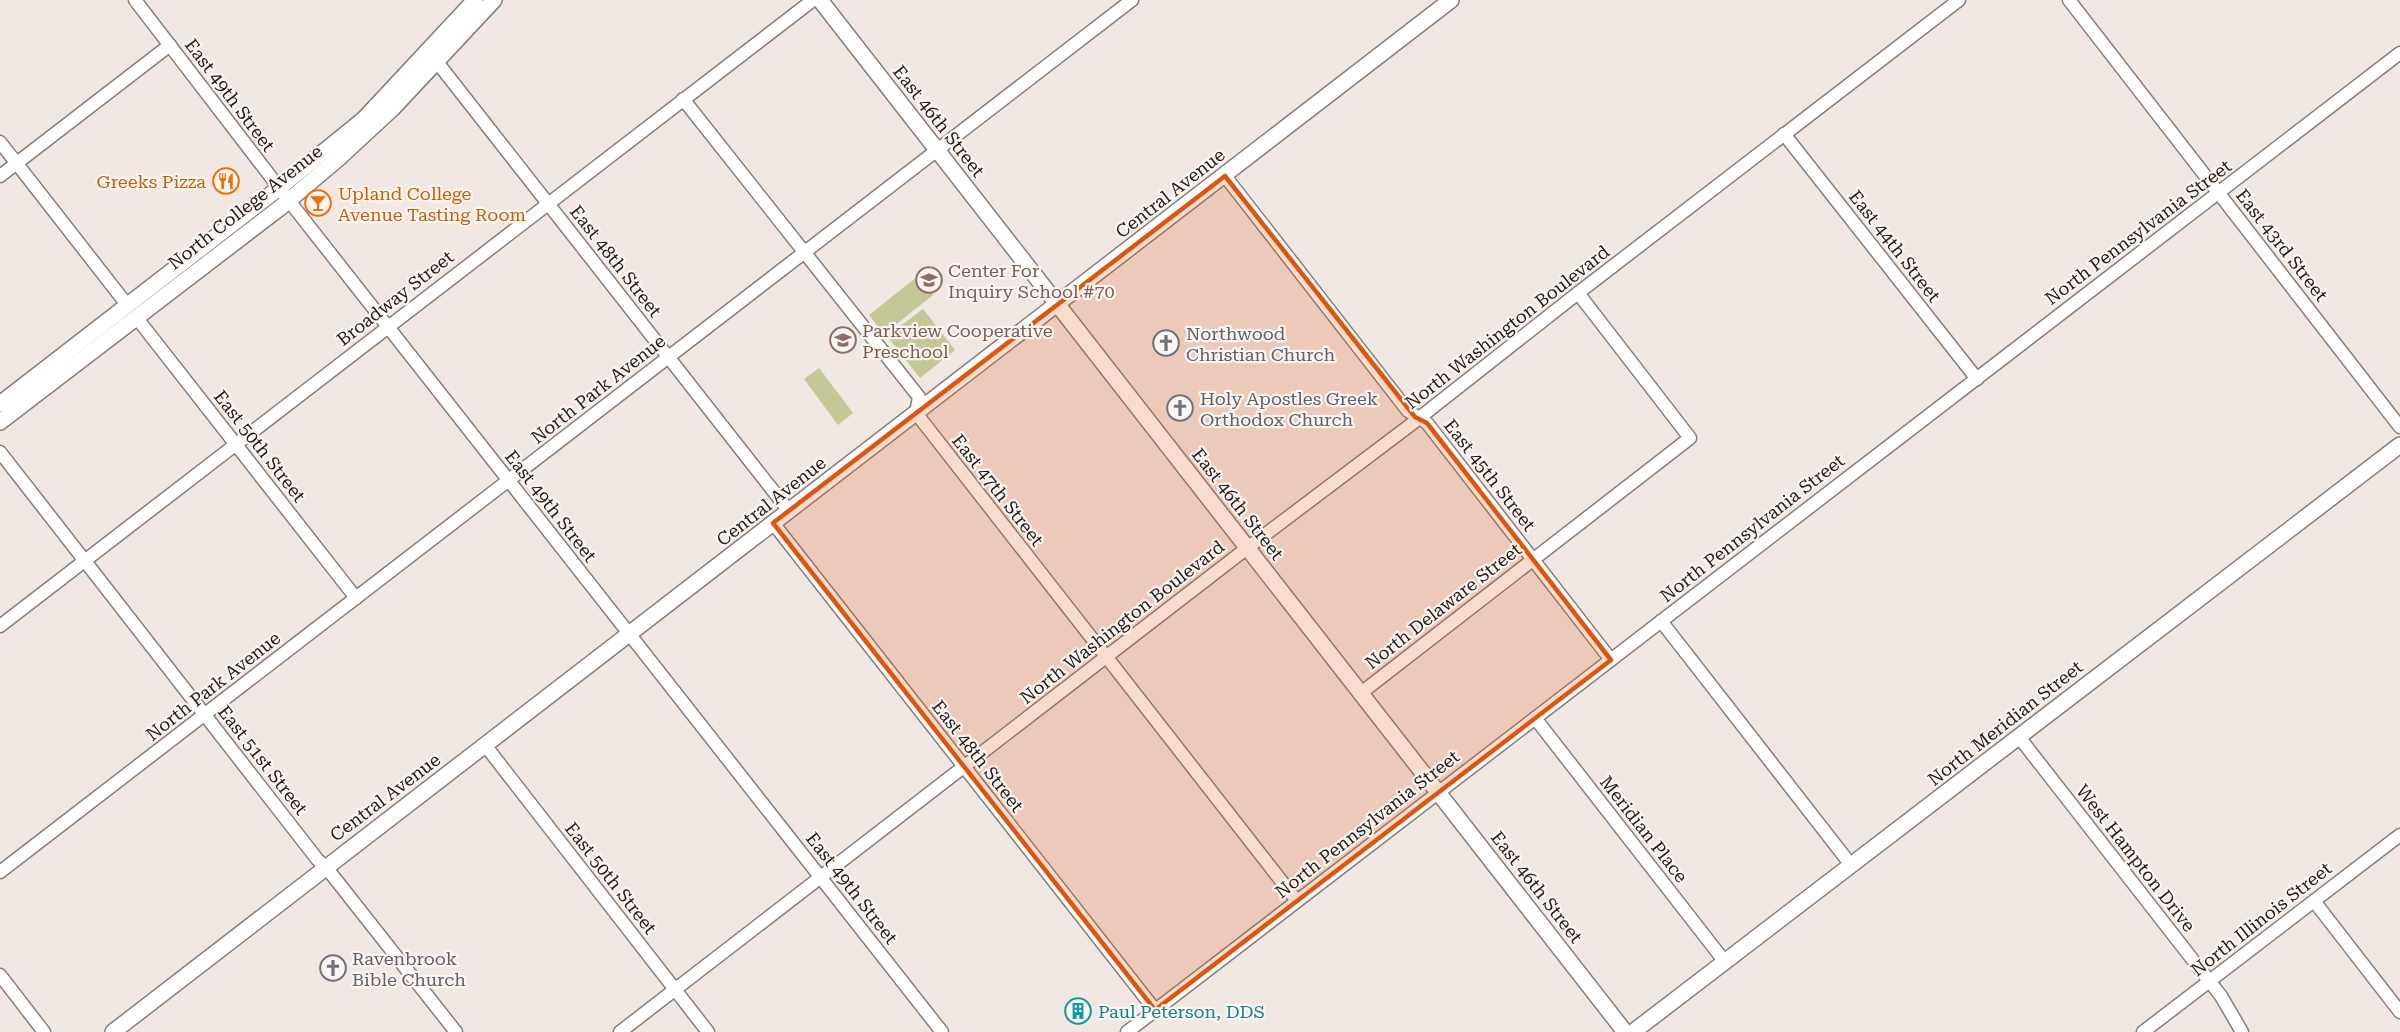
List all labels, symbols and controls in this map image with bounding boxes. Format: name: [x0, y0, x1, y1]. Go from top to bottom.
street label: East 49th Street: [181, 34, 279, 156]
street label: East 46th Street: [889, 61, 989, 181]
street label: North College Avenue: [164, 140, 326, 274]
street label: Central Avenue: [1111, 144, 1229, 242]
street label: North Pennsylvania Street: [2041, 155, 2236, 309]
restaurant icon: Greeks Pizza: [211, 166, 241, 196]
place label: Greeks Pizza: [97, 171, 206, 192]
place label: Upland College Avenue Tasting Room: [338, 183, 526, 225]
street label: East 43rd Street: [2232, 185, 2332, 305]
street label: East 44th Street: [1845, 186, 1945, 306]
bar icon: Upland College Avenue Tasting Room: [303, 188, 333, 218]
street label: East 48th Street: [566, 201, 666, 321]
street label: North Washington Boulevard: [1401, 241, 1614, 413]
street label: Broadway Street: [333, 246, 458, 350]
place label: Center For Inquiry School #70: [948, 260, 1115, 302]
school or university icon: Center For Inquiry School #70: [914, 265, 944, 295]
place label: Parkview Cooperative Preschool: [862, 320, 1053, 362]
place label: Northwood Christian Church: [1186, 323, 1336, 365]
school or university icon: Parkview Cooperative Preschool: [828, 325, 858, 355]
church icon: Northwood Christian Church: [1151, 328, 1181, 358]
street label: North Park Avenue: [527, 330, 669, 448]
street label: East 50th Street: [210, 386, 310, 506]
place label: Holy Apostles Greek Orthodox Church: [1200, 388, 1378, 430]
church icon: Holy Apostles Greek Orthodox Church: [1165, 393, 1195, 423]
street label: East 45th Street: [1440, 415, 1540, 535]
street label: East 47th Street: [948, 430, 1048, 550]
street label: East 46th Street: [1188, 444, 1288, 564]
street label: East 49th Street: [501, 446, 601, 566]
street label: North Pennsylvania Street: [1656, 449, 1848, 606]
street label: Central Avenue: [712, 452, 830, 550]
street label: North Washington Boulevard: [1016, 536, 1229, 708]
street label: North Delaware Street: [1361, 538, 1525, 673]
street label: North Park Avenue: [142, 627, 284, 745]
street label: North Meridian Street: [1923, 656, 2087, 790]
street label: East 48th Street: [928, 696, 1028, 816]
street label: East 51st Street: [214, 701, 312, 819]
street label: North Pennsylvania Street: [1271, 745, 1463, 902]
street label: Central Avenue: [326, 749, 444, 845]
street label: Meridian Place: [1596, 771, 1692, 887]
street label: West Hampton Drive: [2072, 780, 2200, 936]
street label: East 50th Street: [561, 818, 661, 938]
street label: East 46th Street: [1487, 827, 1587, 947]
street label: East 49th Street: [802, 828, 902, 948]
street label: North Illinois Street: [2186, 857, 2336, 980]
place label: Ravenbrook Bible Church: [352, 948, 466, 990]
church icon: Ravenbrook Bible Church: [318, 953, 348, 983]
building icon: Paul Peterson, DDS: [1063, 996, 1093, 1026]
place label: Paul Peterson, DDS: [1098, 1001, 1265, 1022]

